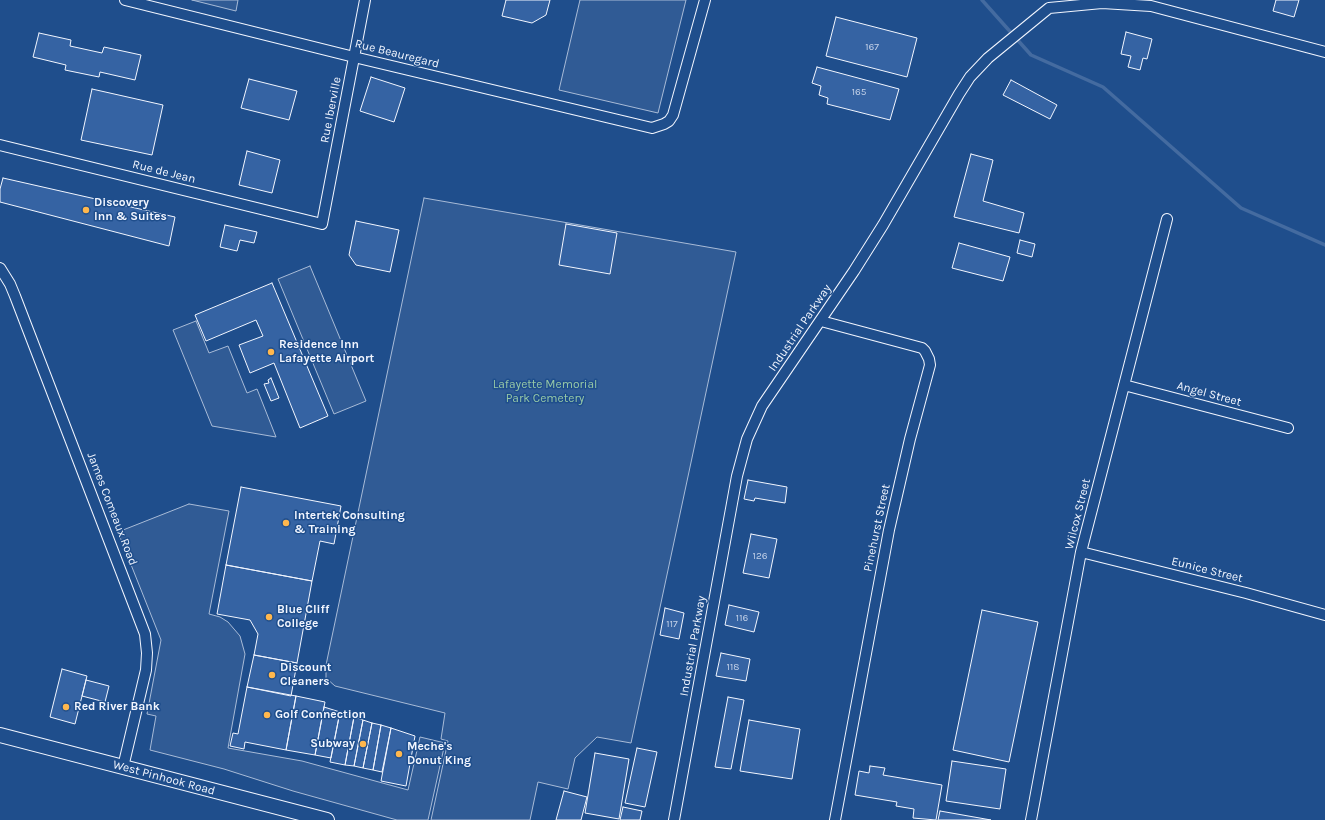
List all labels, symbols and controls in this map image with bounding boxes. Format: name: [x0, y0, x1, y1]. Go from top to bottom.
street label: Rue Beauregard: [353, 37, 441, 71]
house number: 167: [865, 41, 879, 53]
street label: Rue Iberville: [318, 76, 344, 144]
house number: 165: [852, 86, 866, 98]
street label: Rue de Jean: [131, 157, 197, 187]
place label: Discovery Inn & Suites: [94, 196, 167, 224]
marker: Discovery Inn & Suites: [81, 205, 91, 215]
street label: Industrial Parkway: [766, 282, 834, 374]
place label: Residence Inn Lafayette Airport: [279, 338, 374, 366]
marker: Residence Inn Lafayette Airport: [266, 347, 276, 357]
park label: Lafayette Memorial Park Cemetery: [493, 378, 597, 406]
street label: Angel Street: [1175, 378, 1243, 410]
street label: James Comeaux Road: [84, 451, 140, 567]
street label: Wilcox Street: [1062, 477, 1094, 551]
street label: Pinehurst Street: [861, 483, 893, 573]
place label: Intertek Consulting & Training: [294, 509, 405, 537]
marker: Intertek Consulting & Training: [281, 518, 291, 528]
house number: 126: [753, 550, 767, 562]
street label: Eunice Street: [1170, 554, 1244, 586]
street label: Industrial Parkway: [677, 595, 709, 697]
place label: Blue Cliff College: [277, 603, 329, 631]
marker: Blue Cliff College: [264, 612, 274, 622]
house number: 116: [736, 612, 748, 624]
house number: 117: [666, 618, 678, 630]
place label: Discount Cleaners: [280, 661, 331, 689]
house number: 118: [727, 661, 739, 673]
marker: Discount Cleaners: [267, 670, 277, 680]
place label: Red River Bank: [74, 700, 160, 714]
marker: Red River Bank: [61, 702, 71, 712]
place label: Golf Connection: [275, 708, 366, 722]
marker: Golf Connection: [262, 710, 272, 720]
place label: Subway: [310, 737, 355, 751]
marker: Subway: [358, 739, 368, 749]
place label: Meche's Donut King: [407, 740, 471, 768]
marker: Meche's Donut King: [394, 749, 404, 759]
street label: West Pinhook Road: [111, 757, 217, 799]

